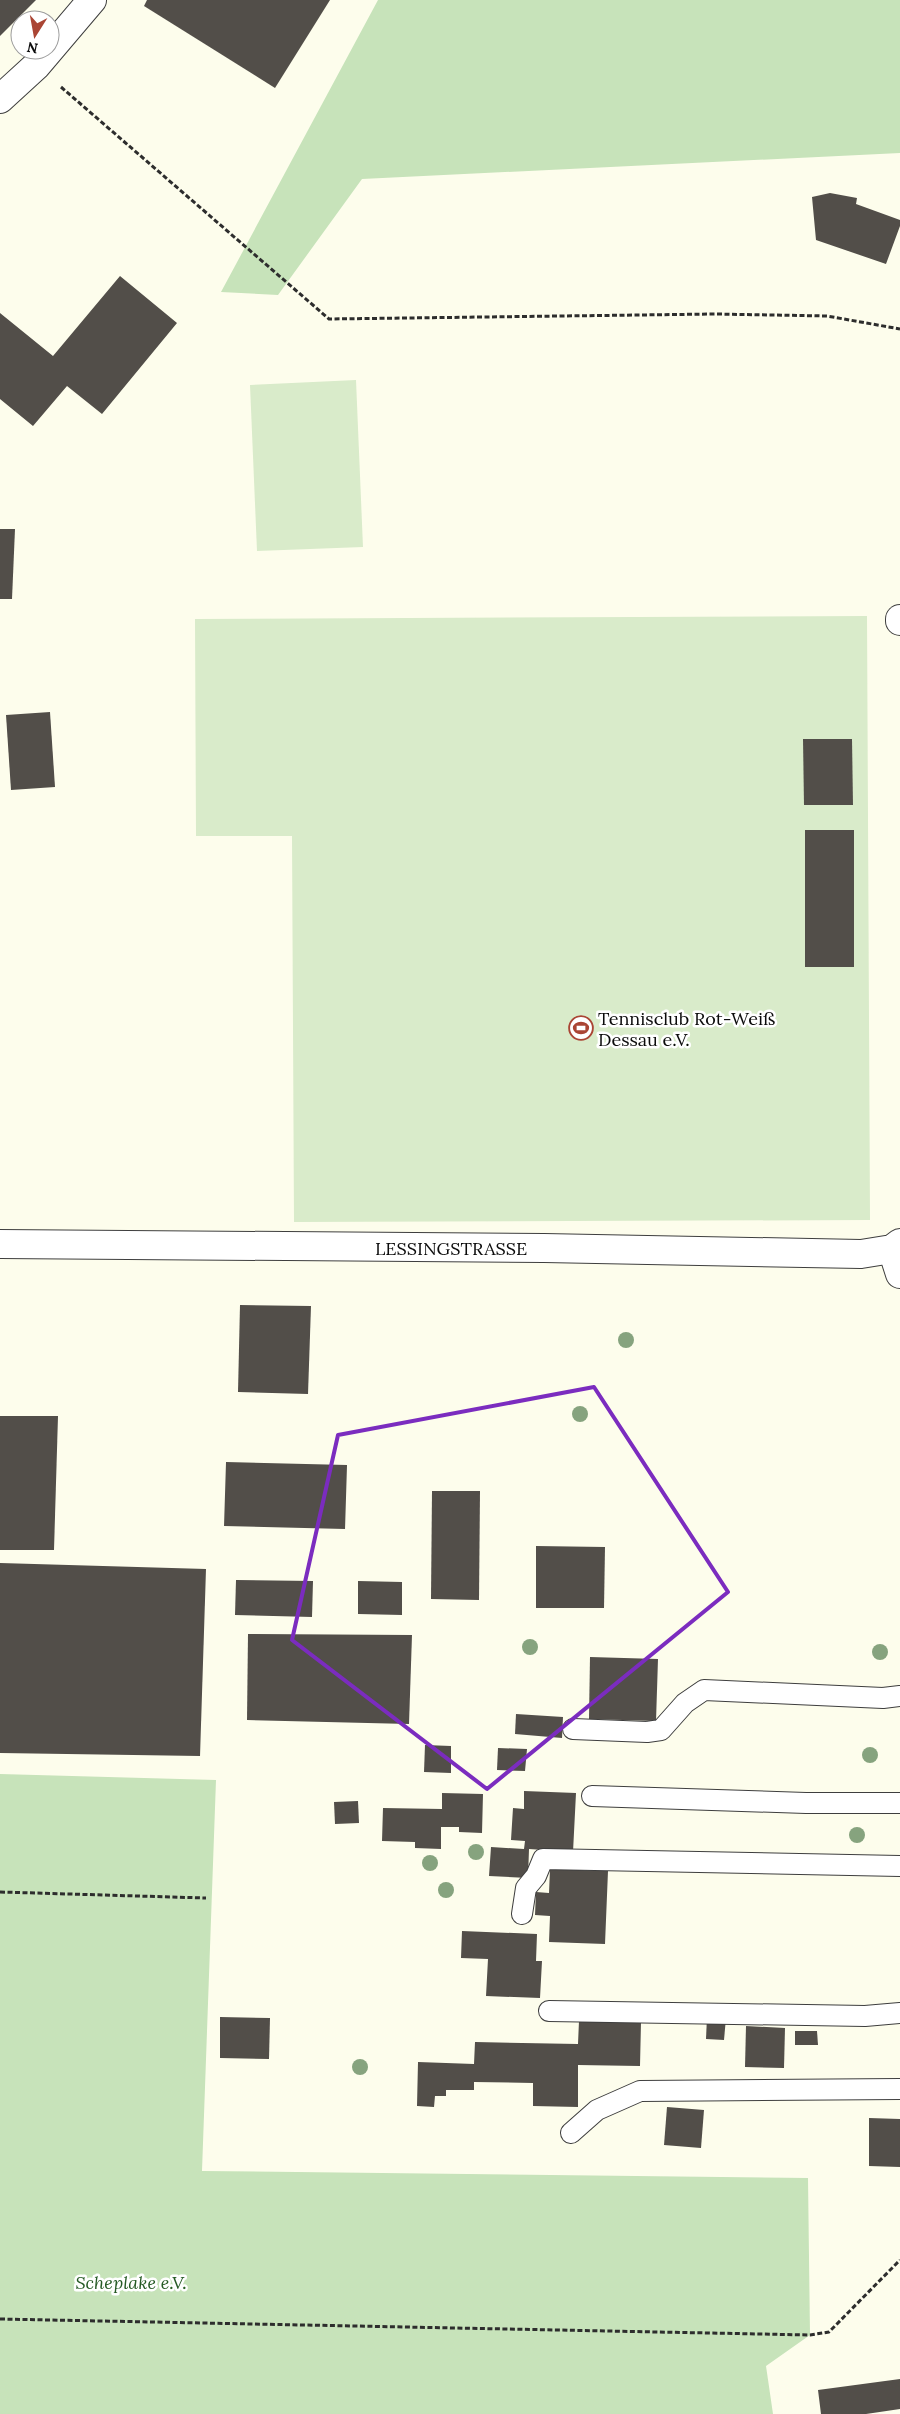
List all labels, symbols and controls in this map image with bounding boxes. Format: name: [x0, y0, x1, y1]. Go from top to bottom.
north arrow: [10, 10, 60, 60]
text: N: [25, 38, 40, 58]
place label: Tennisclub Rot-Weiß Dessau e.V.: [598, 1007, 775, 1051]
sports icon: Tennisclub Rot-Weiß Dessau e.V.: [568, 1015, 594, 1041]
street label: LESSINGSTRASSE: [375, 1237, 527, 1260]
park label: Scheplake e.V.: [75, 2271, 187, 2294]

